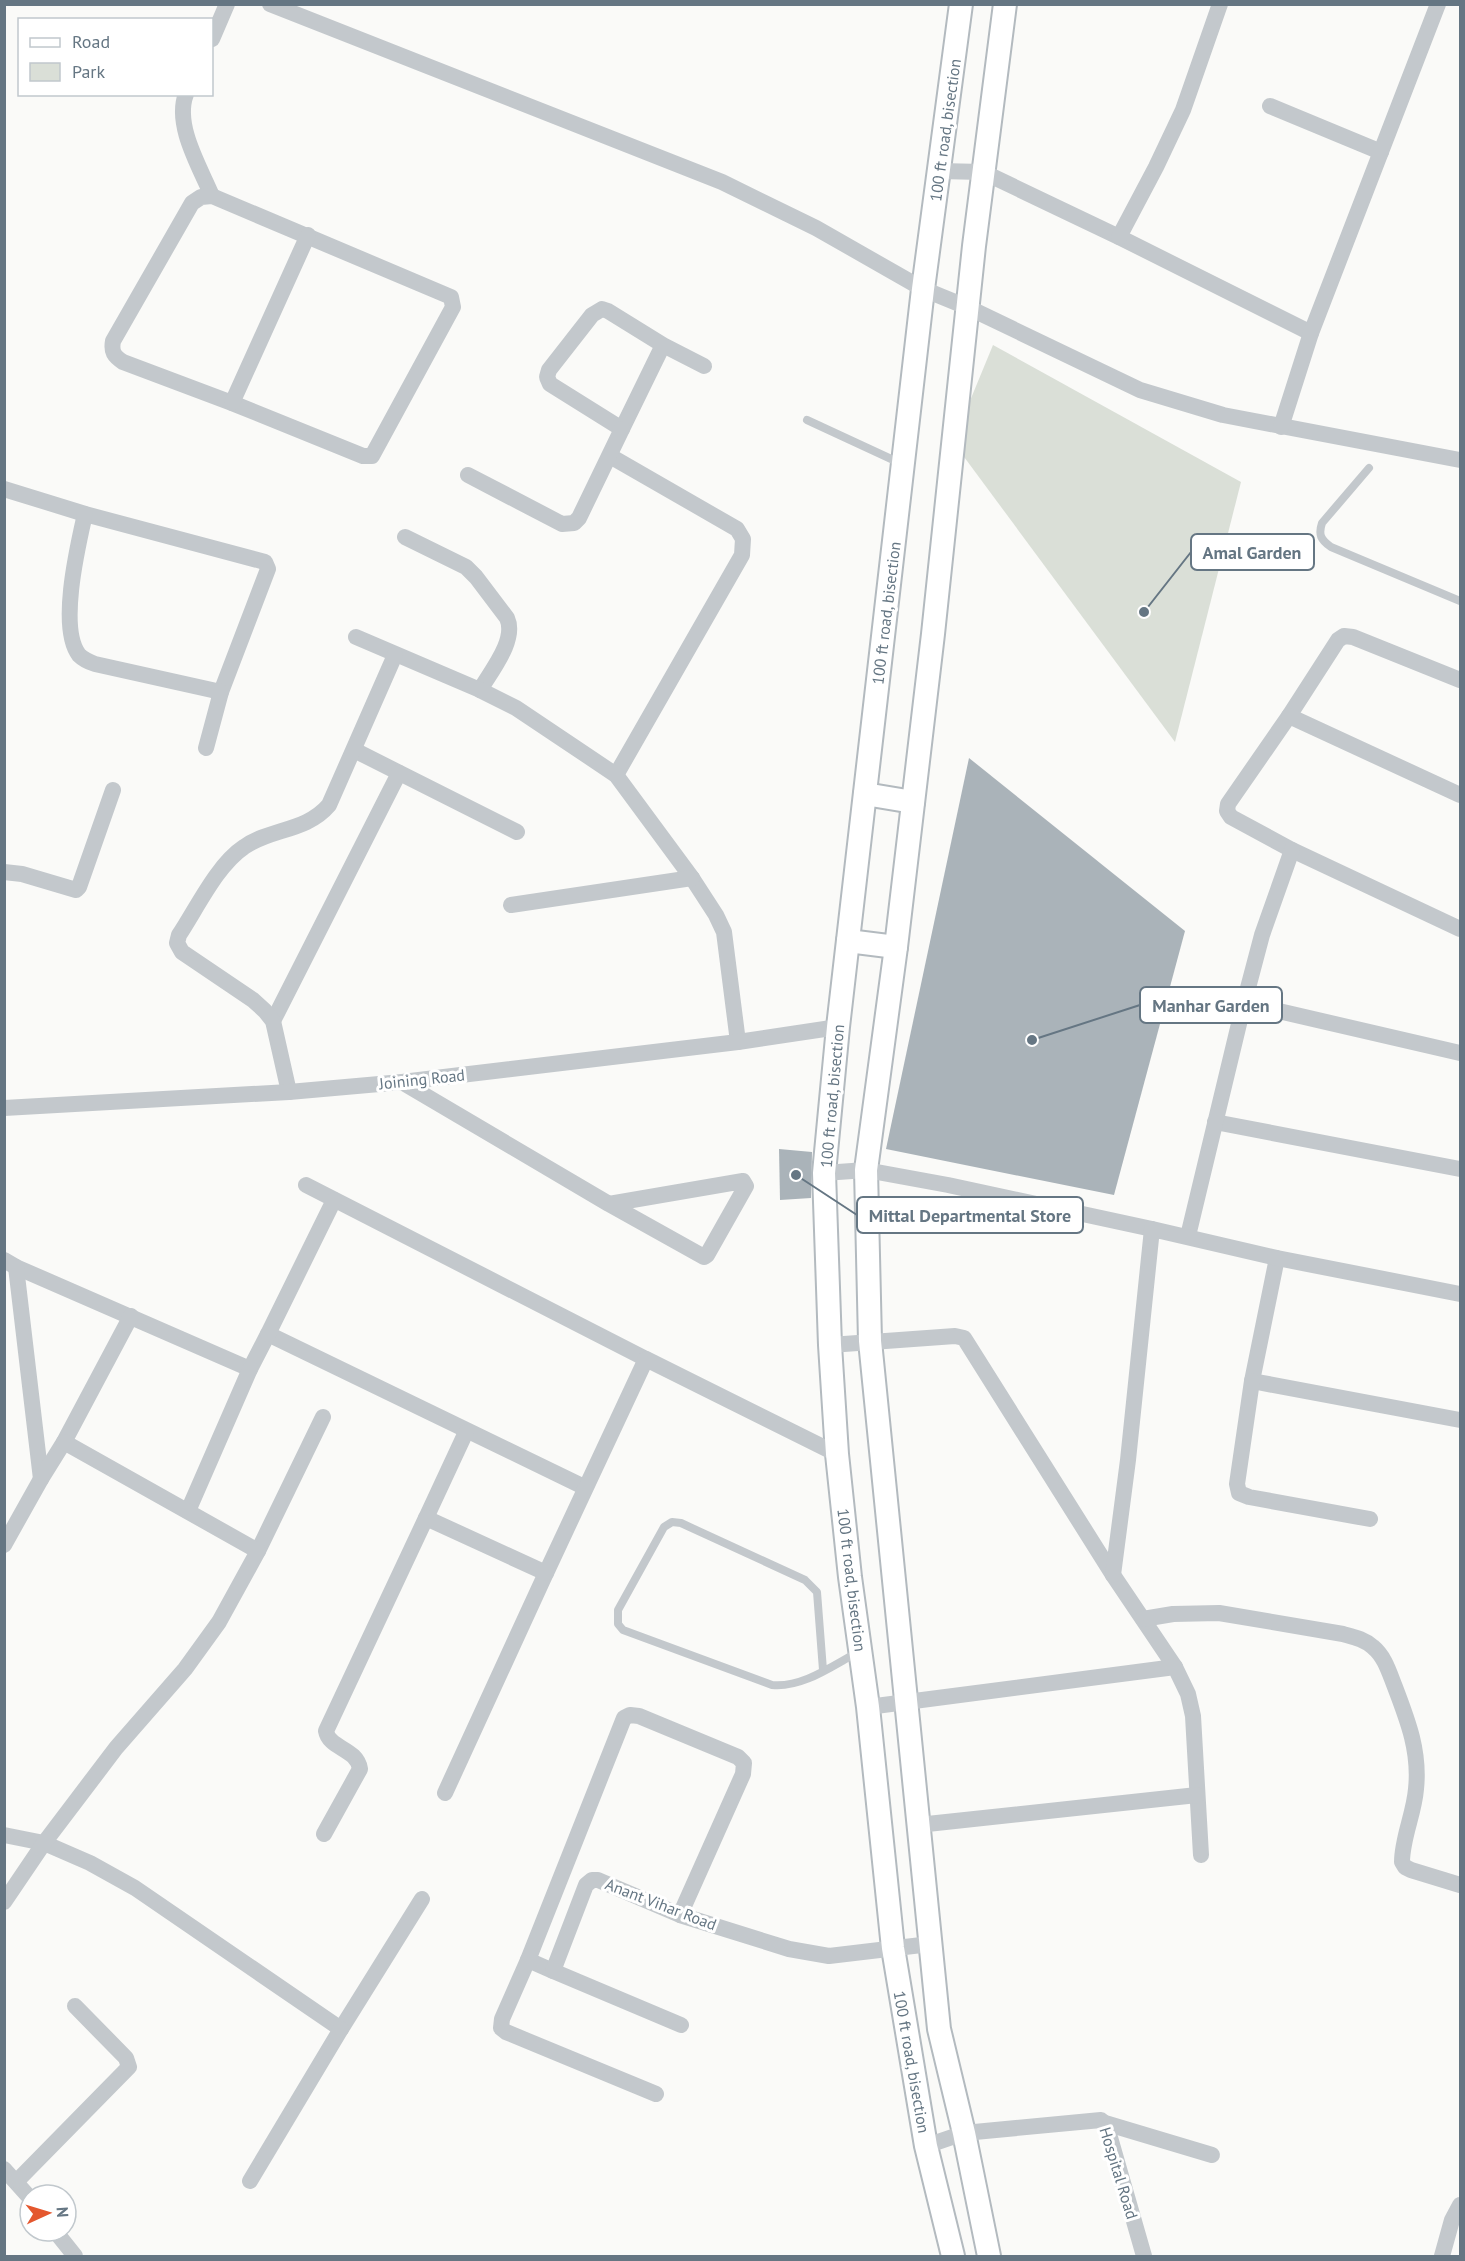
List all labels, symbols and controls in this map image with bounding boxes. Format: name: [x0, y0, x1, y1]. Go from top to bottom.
legend: [18, 18, 213, 96]
text: Road: [72, 30, 110, 53]
street label: 100 ft road, bisection: [925, 57, 965, 203]
text: Park: [72, 60, 105, 83]
callout: Amal Garden: [1191, 534, 1314, 570]
street label: 100 ft road, bisection: [867, 540, 905, 686]
text: Amal Garden: [1203, 541, 1301, 564]
callout: Manhar Garden: [1140, 987, 1282, 1023]
text: Manhar Garden: [1152, 994, 1270, 1017]
street label: 100 ft road, bisection: [816, 1023, 848, 1169]
street label: Joining Road: [377, 1065, 466, 1094]
callout: Mittal Departmental Store: [857, 1197, 1083, 1233]
text: Mittal Departmental Store: [869, 1204, 1071, 1227]
street label: 100 ft road, bisection: [833, 1507, 871, 1653]
street label: Anant Vihar Road: [602, 1874, 720, 1934]
street label: 100 ft road, bisection: [890, 1989, 934, 2135]
street label: Hospital Road: [1096, 2125, 1142, 2221]
north arrow: [18, 2183, 78, 2243]
text: N: [53, 2206, 73, 2218]

